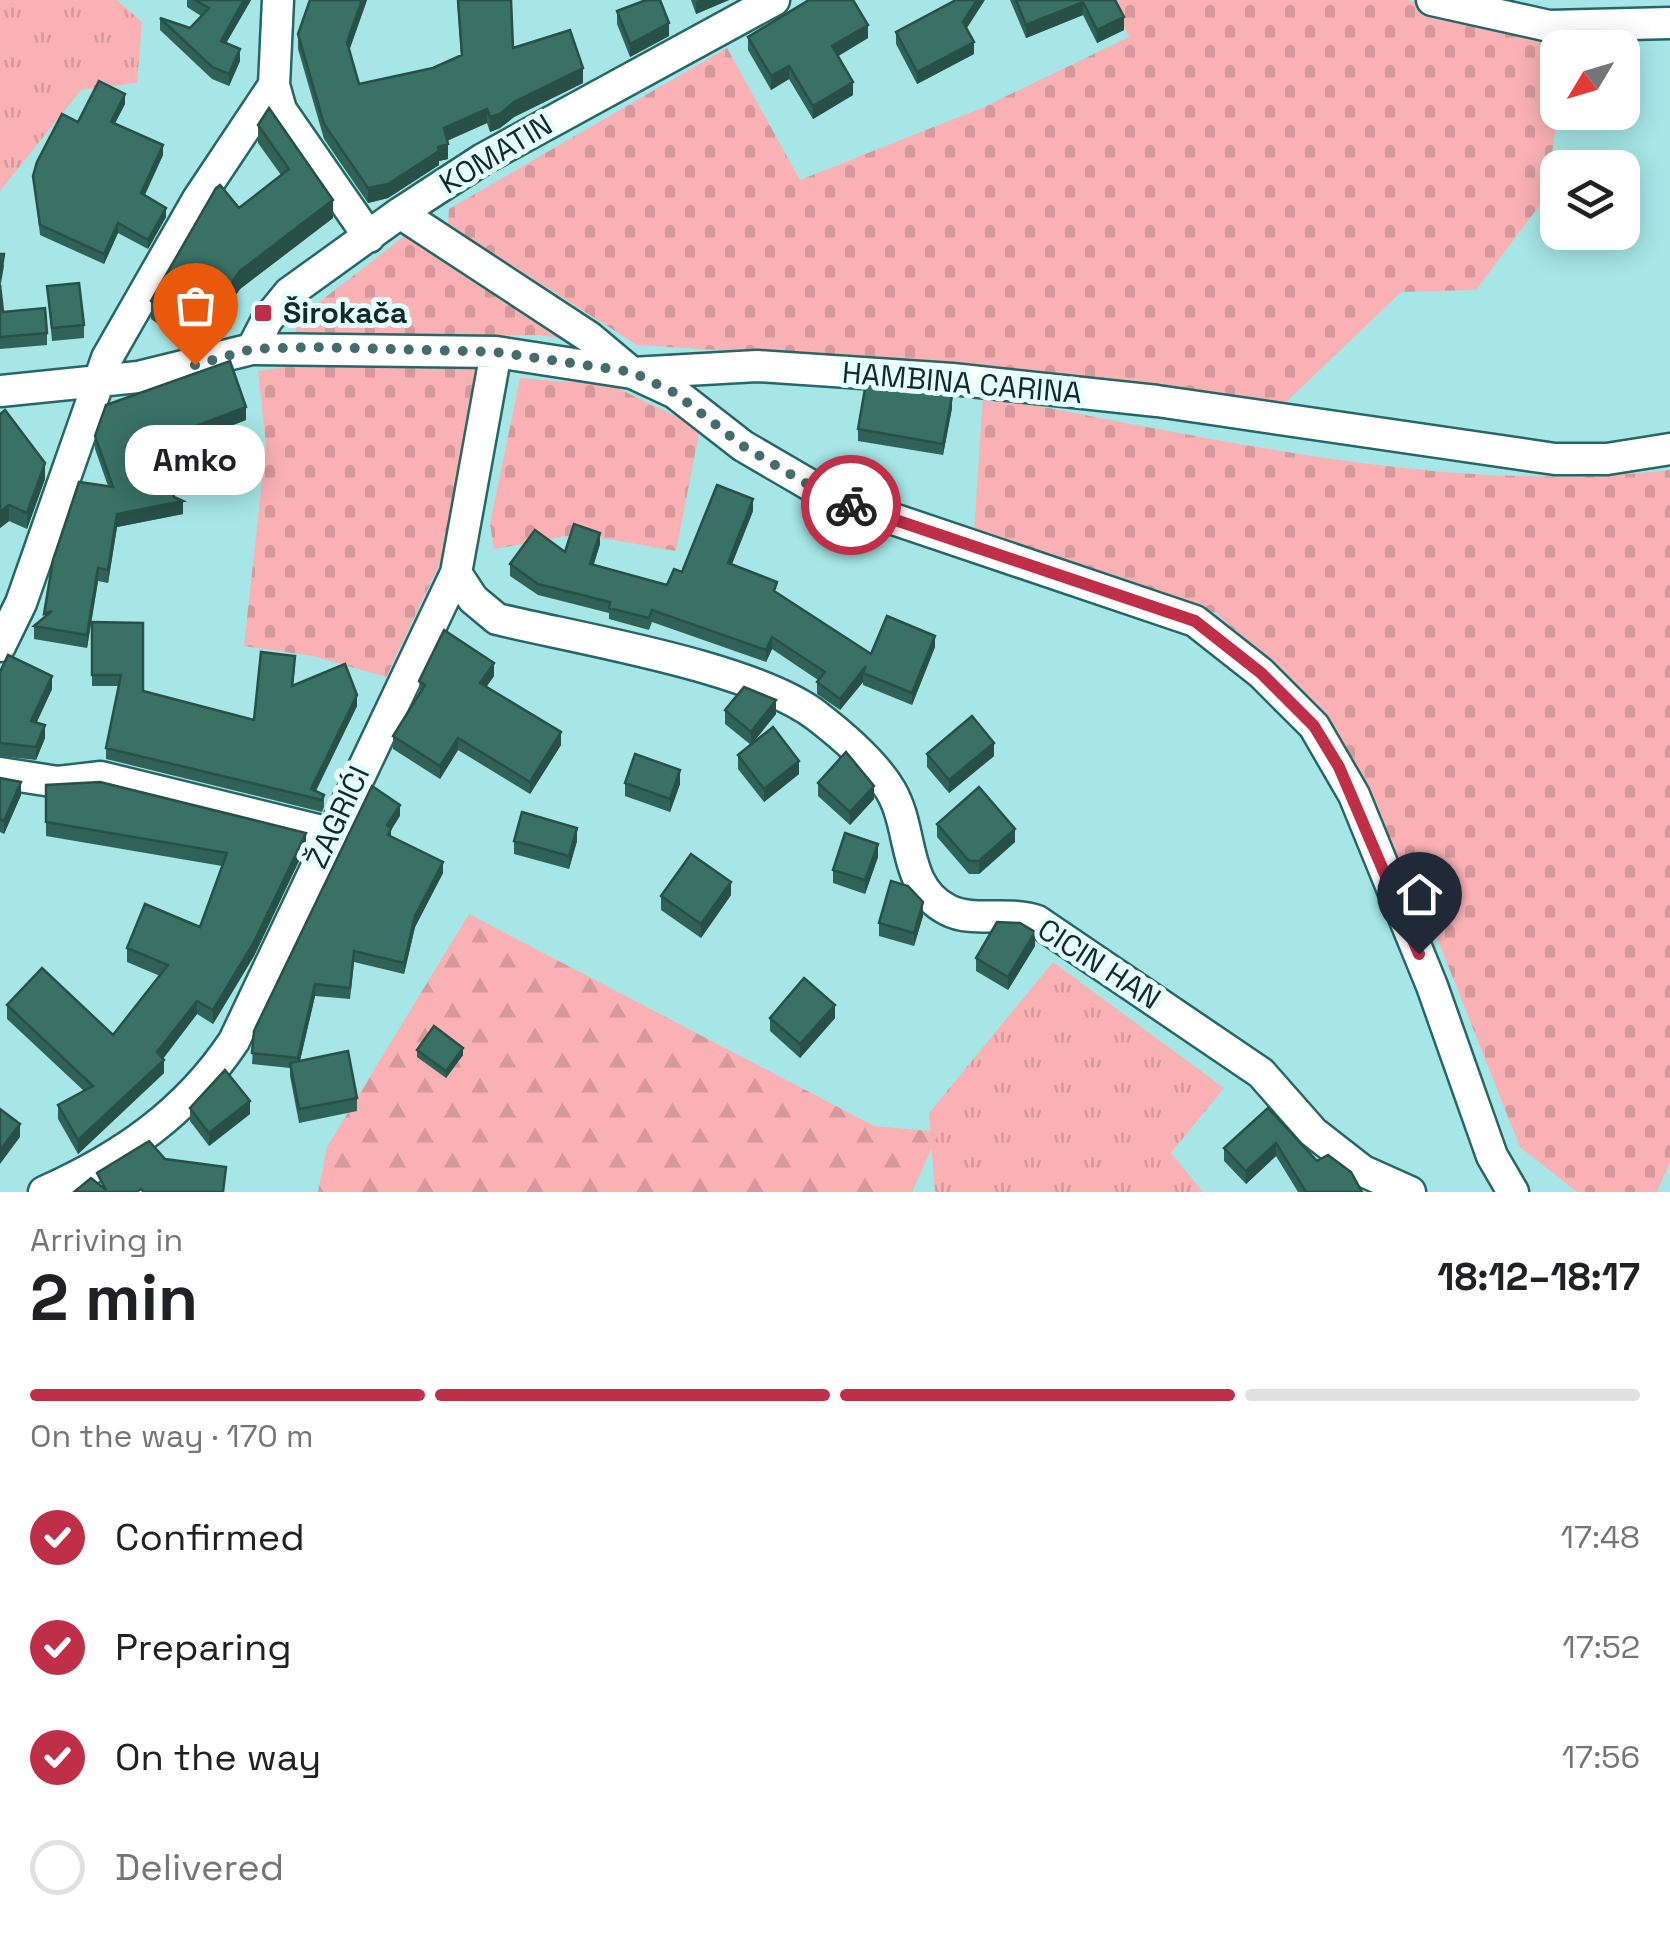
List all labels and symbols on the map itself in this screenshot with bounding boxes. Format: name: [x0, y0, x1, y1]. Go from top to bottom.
north arrow: [1540, 30, 1640, 130]
street label: KOMATIN: [432, 105, 559, 202]
pin: [153, 263, 238, 366]
place label: Širokača: [283, 293, 407, 332]
marker: Širokača: [252, 302, 274, 324]
street label: HAMBINA CARINA: [840, 353, 1084, 412]
callout: Amko: [125, 425, 265, 495]
courier: [801, 455, 901, 555]
street label: ŽAGRIĆI: [297, 759, 378, 874]
pin: [1377, 852, 1462, 955]
street label: CICIN HAN: [1030, 909, 1168, 1018]

